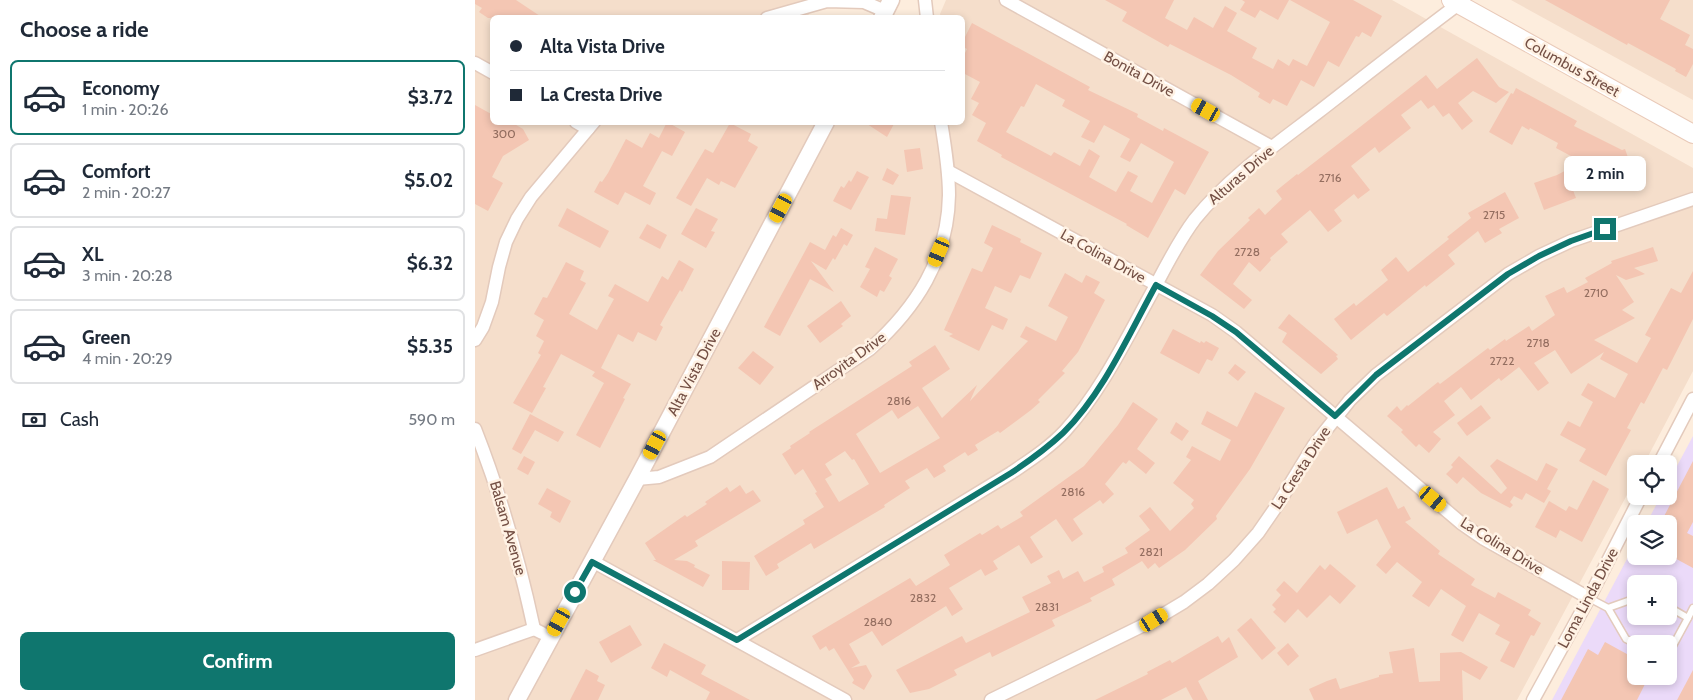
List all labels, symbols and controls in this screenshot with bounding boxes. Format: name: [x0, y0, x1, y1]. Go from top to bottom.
text: Choose a ride: [20, 16, 149, 43]
street label: Columbus Street: [1521, 33, 1623, 101]
text: Alta Vista Drive: [540, 35, 665, 58]
street label: Bonita Drive: [1101, 47, 1178, 101]
icon: car: [22, 75, 67, 120]
text: Economy: [82, 77, 160, 100]
text: La Cresta Drive: [540, 83, 662, 106]
text: $3.72: [408, 86, 453, 109]
car: [1189, 96, 1222, 124]
text: 1 min · 20:26: [82, 100, 169, 119]
house number: 300: [492, 126, 516, 141]
street label: Alturas Drive: [1205, 142, 1278, 208]
callout: 2 min: [1564, 156, 1646, 192]
icon: car: [22, 158, 67, 203]
text: Comfort: [82, 160, 151, 183]
text: 2 min: [1586, 164, 1624, 183]
text: $5.02: [404, 169, 453, 192]
house number: 2716: [1318, 170, 1342, 185]
text: 2 min · 20:27: [82, 183, 171, 202]
car: [767, 191, 794, 225]
house number: 2715: [1483, 207, 1505, 222]
route end: [1594, 218, 1616, 240]
street label: La Colina Drive: [1057, 225, 1149, 287]
car: [926, 235, 951, 269]
icon: car: [22, 241, 67, 286]
text: XL: [82, 243, 103, 266]
house number: 2728: [1234, 244, 1260, 259]
text: $6.32: [407, 252, 453, 275]
text: 3 min · 20:28: [82, 266, 173, 285]
house number: 2710: [1584, 285, 1608, 300]
icon: car: [22, 324, 67, 369]
street label: Alta Vista Drive: [663, 325, 725, 419]
text: Green: [82, 326, 131, 349]
street label: Arroyita Drive: [809, 328, 890, 394]
text: $5.35: [407, 335, 453, 358]
house number: 2718: [1526, 335, 1550, 350]
text: 4 min · 20:29: [82, 349, 173, 368]
house number: 2722: [1490, 353, 1514, 368]
house number: 2816: [887, 393, 911, 408]
icon: cash: [20, 406, 48, 434]
text: Cash: [60, 408, 99, 431]
text: 590 m: [408, 410, 455, 429]
street label: La Cresta Drive: [1268, 423, 1335, 513]
car: [641, 428, 668, 462]
map controls: [1627, 455, 1677, 685]
button: locate: [1627, 455, 1677, 505]
street label: Balsam Avenue: [486, 479, 530, 578]
house number: 2816: [1061, 484, 1085, 499]
car: [1416, 484, 1449, 514]
street label: La Colina Drive: [1457, 513, 1547, 579]
button: layers: [1627, 515, 1677, 565]
house number: 2821: [1139, 544, 1163, 559]
street label: Loma Linda Drive: [1554, 545, 1622, 651]
button: +: [1627, 575, 1677, 625]
route start: [564, 581, 586, 603]
house number: 2832: [910, 590, 936, 605]
house number: 2831: [1035, 599, 1059, 614]
car: [545, 605, 572, 639]
car: [1137, 606, 1170, 634]
house number: 2840: [864, 614, 892, 629]
button: Confirm: [20, 632, 455, 690]
button: −: [1627, 635, 1677, 685]

